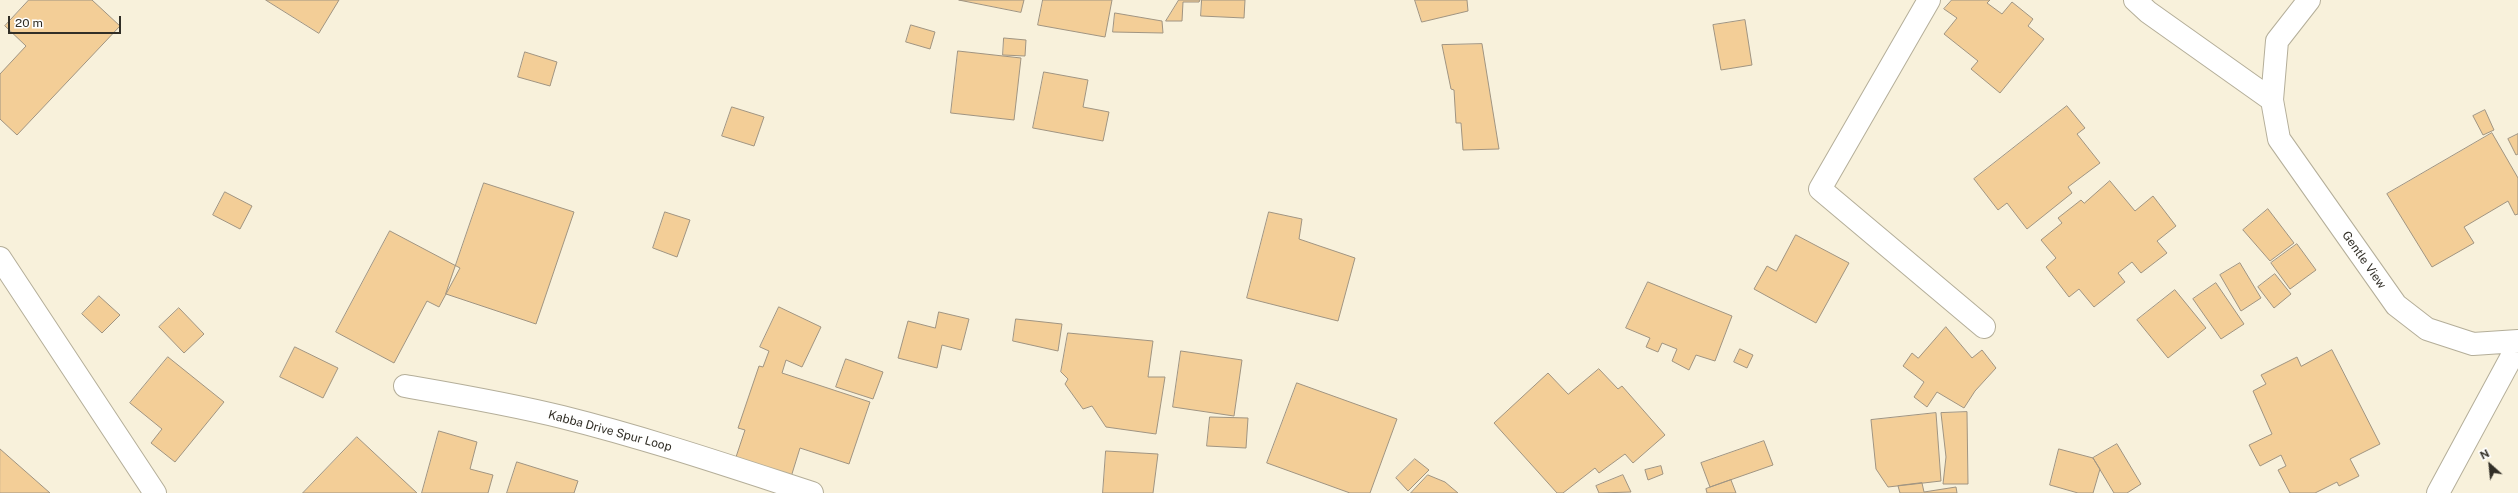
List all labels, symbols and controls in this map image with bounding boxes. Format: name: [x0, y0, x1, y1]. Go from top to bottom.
scale bar: [10, 8, 123, 34]
text: 20 m: [15, 16, 43, 30]
street label: Gentle View: [2339, 228, 2389, 292]
street label: Kabba Drive Spur Loop: [547, 408, 673, 454]
north arrow: [2470, 445, 2510, 485]
text: N: [2478, 447, 2491, 462]

